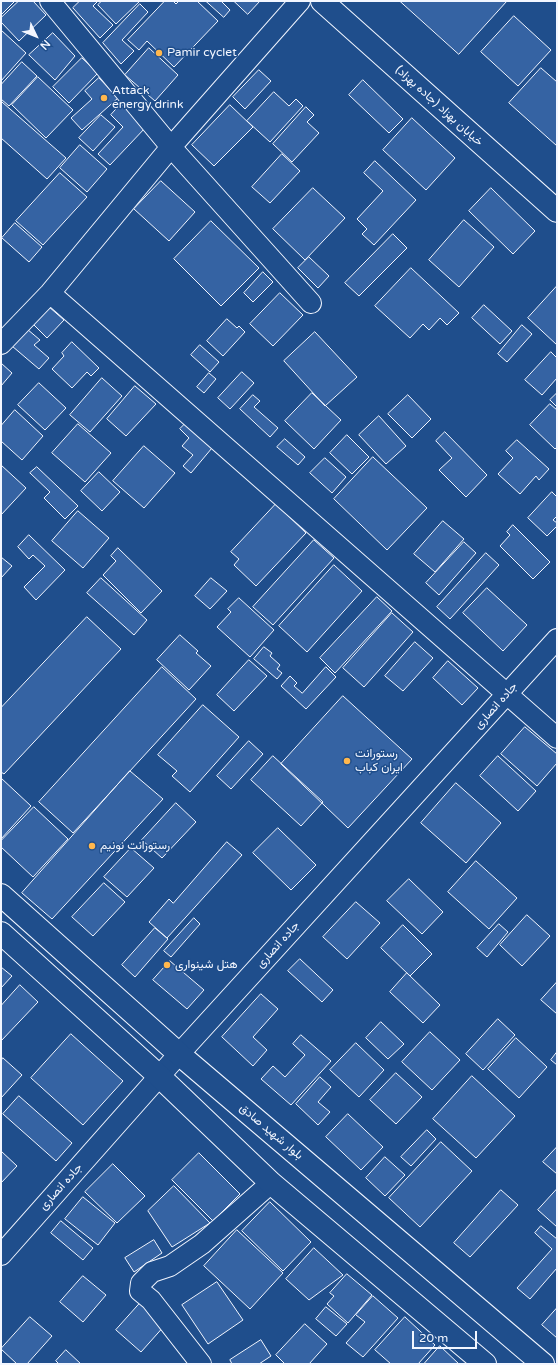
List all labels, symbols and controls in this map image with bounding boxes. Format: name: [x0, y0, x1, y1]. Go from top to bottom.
north arrow: [16, 16, 56, 56]
text: N: [37, 37, 53, 52]
place label: Pamir cyclet: [167, 46, 237, 60]
marker: Pamir cyclet: [154, 48, 164, 58]
street label: خیابان بهزاد (جاده بهزاد): [392, 63, 486, 149]
place label: Attack energy drink: [112, 84, 183, 112]
marker: Attack energy drink: [99, 93, 109, 103]
street label: جاده انصاری: [471, 680, 521, 732]
place label: رستورانت ایران کباب: [355, 747, 403, 775]
marker: رستورانت ایران کباب: [342, 756, 352, 766]
place label: رستورانت نونیم: [100, 839, 170, 853]
marker: رستورانت نونیم: [87, 841, 97, 851]
street label: جاده انصاری: [253, 919, 303, 971]
place label: هتل شینواری: [175, 958, 238, 972]
marker: هتل شینواری: [162, 960, 172, 970]
street label: بلوار شهید صادق: [236, 1101, 306, 1163]
street label: جاده انصاری: [36, 1161, 86, 1213]
scale bar: [414, 1323, 479, 1349]
text: 20 m: [419, 1331, 448, 1345]

